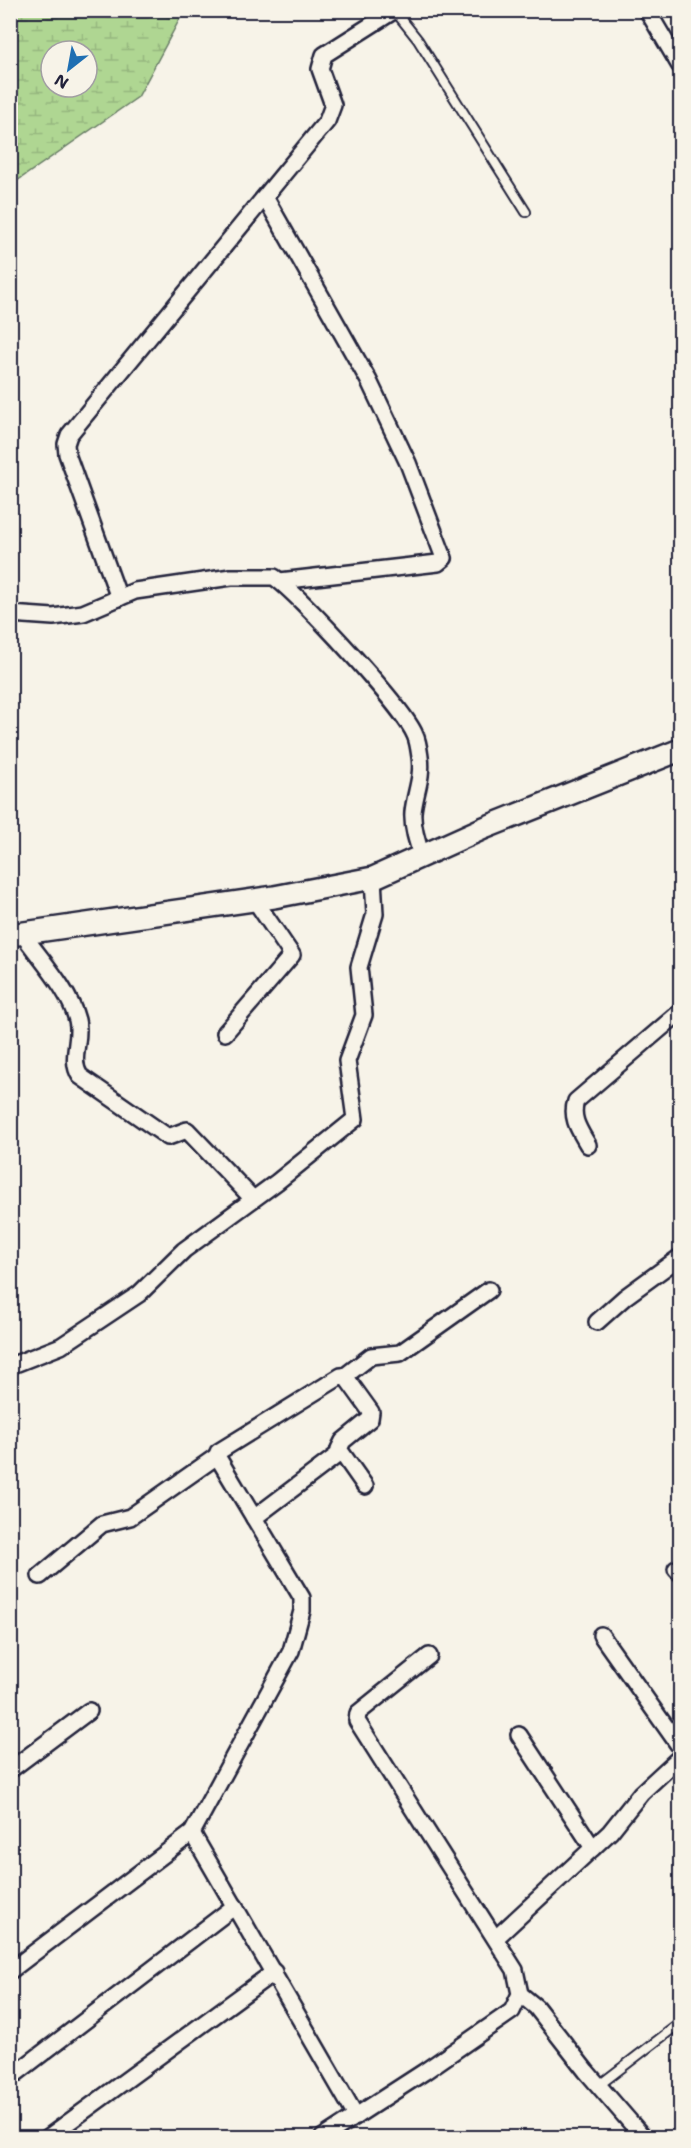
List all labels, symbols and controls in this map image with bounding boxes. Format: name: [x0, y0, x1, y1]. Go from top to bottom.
north arrow: [39, 39, 99, 99]
text: N: [51, 69, 72, 94]

